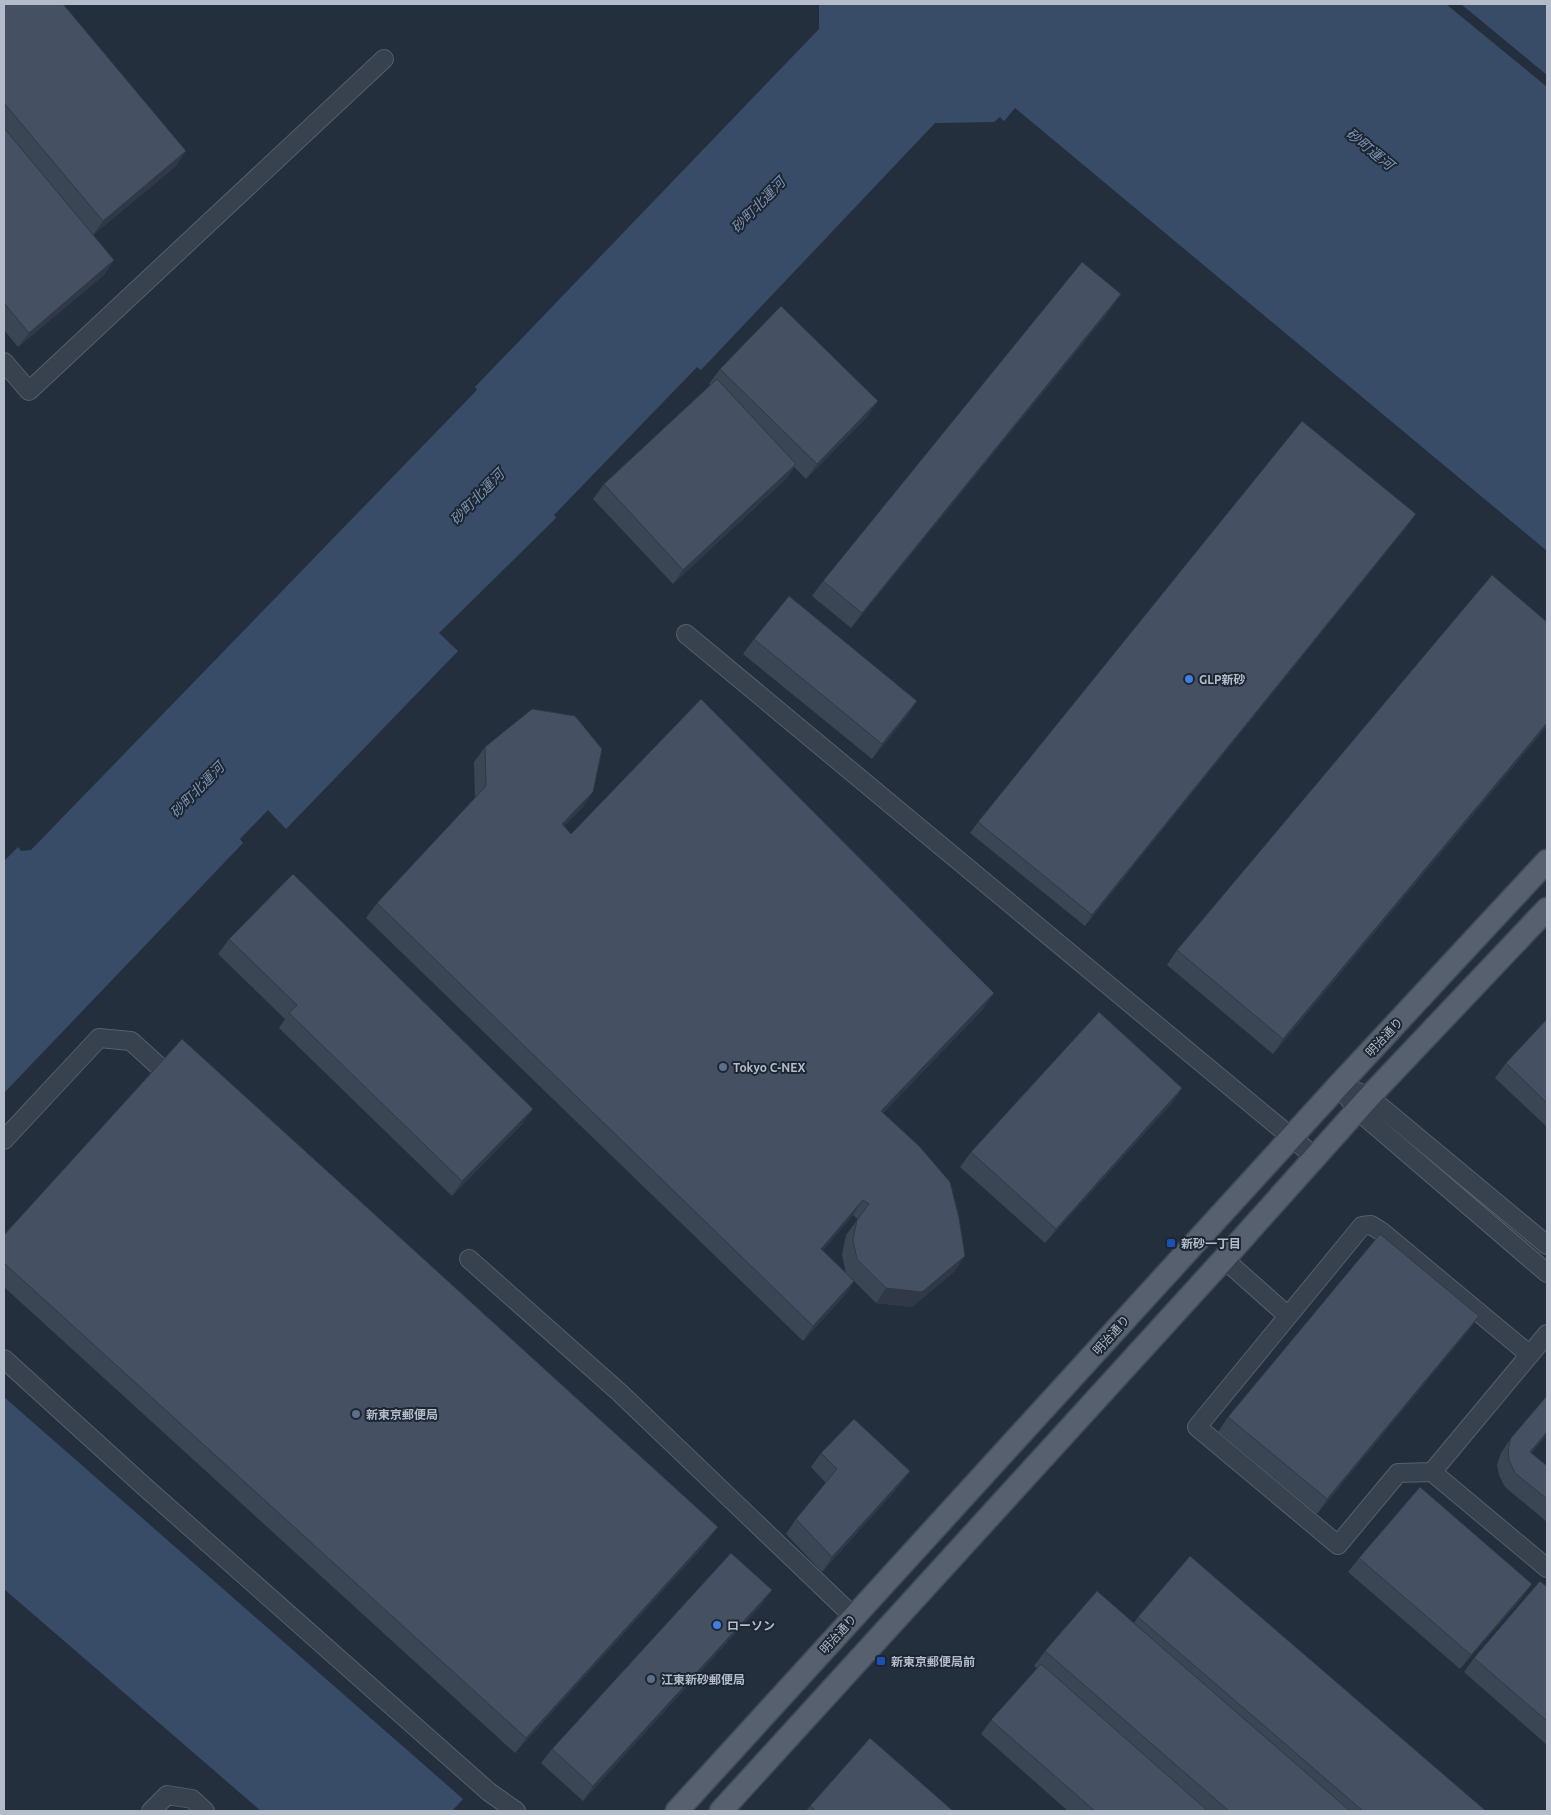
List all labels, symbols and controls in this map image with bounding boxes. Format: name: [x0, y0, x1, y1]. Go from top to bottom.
water label: 砂町運河: [1343, 125, 1399, 175]
water label: 砂町北運河: [728, 172, 790, 236]
water label: 砂町北運河: [447, 464, 509, 528]
marker: GLP新砂: [1183, 673, 1195, 685]
place label: GLP新砂: [1199, 673, 1246, 686]
water label: 砂町北運河: [167, 757, 229, 821]
street label: 明治通り: [1363, 1015, 1405, 1059]
marker: Tokyo C-NEX: [717, 1061, 729, 1073]
place label: Tokyo C-NEX: [733, 1061, 806, 1074]
marker: 新砂一丁目: [1165, 1237, 1177, 1249]
place label: 新砂一丁目: [1181, 1237, 1241, 1250]
street label: 明治通り: [1090, 1313, 1132, 1357]
marker: 新東京郵便局: [350, 1408, 362, 1420]
place label: 新東京郵便局: [366, 1408, 438, 1421]
street label: 明治通り: [817, 1612, 859, 1656]
marker: ローソン: [711, 1619, 723, 1631]
place label: ローソン: [727, 1619, 775, 1632]
marker: 新東京郵便局前: [875, 1655, 887, 1667]
place label: 新東京郵便局前: [891, 1655, 975, 1668]
marker: 江東新砂郵便局: [645, 1673, 657, 1685]
place label: 江東新砂郵便局: [661, 1673, 745, 1686]

